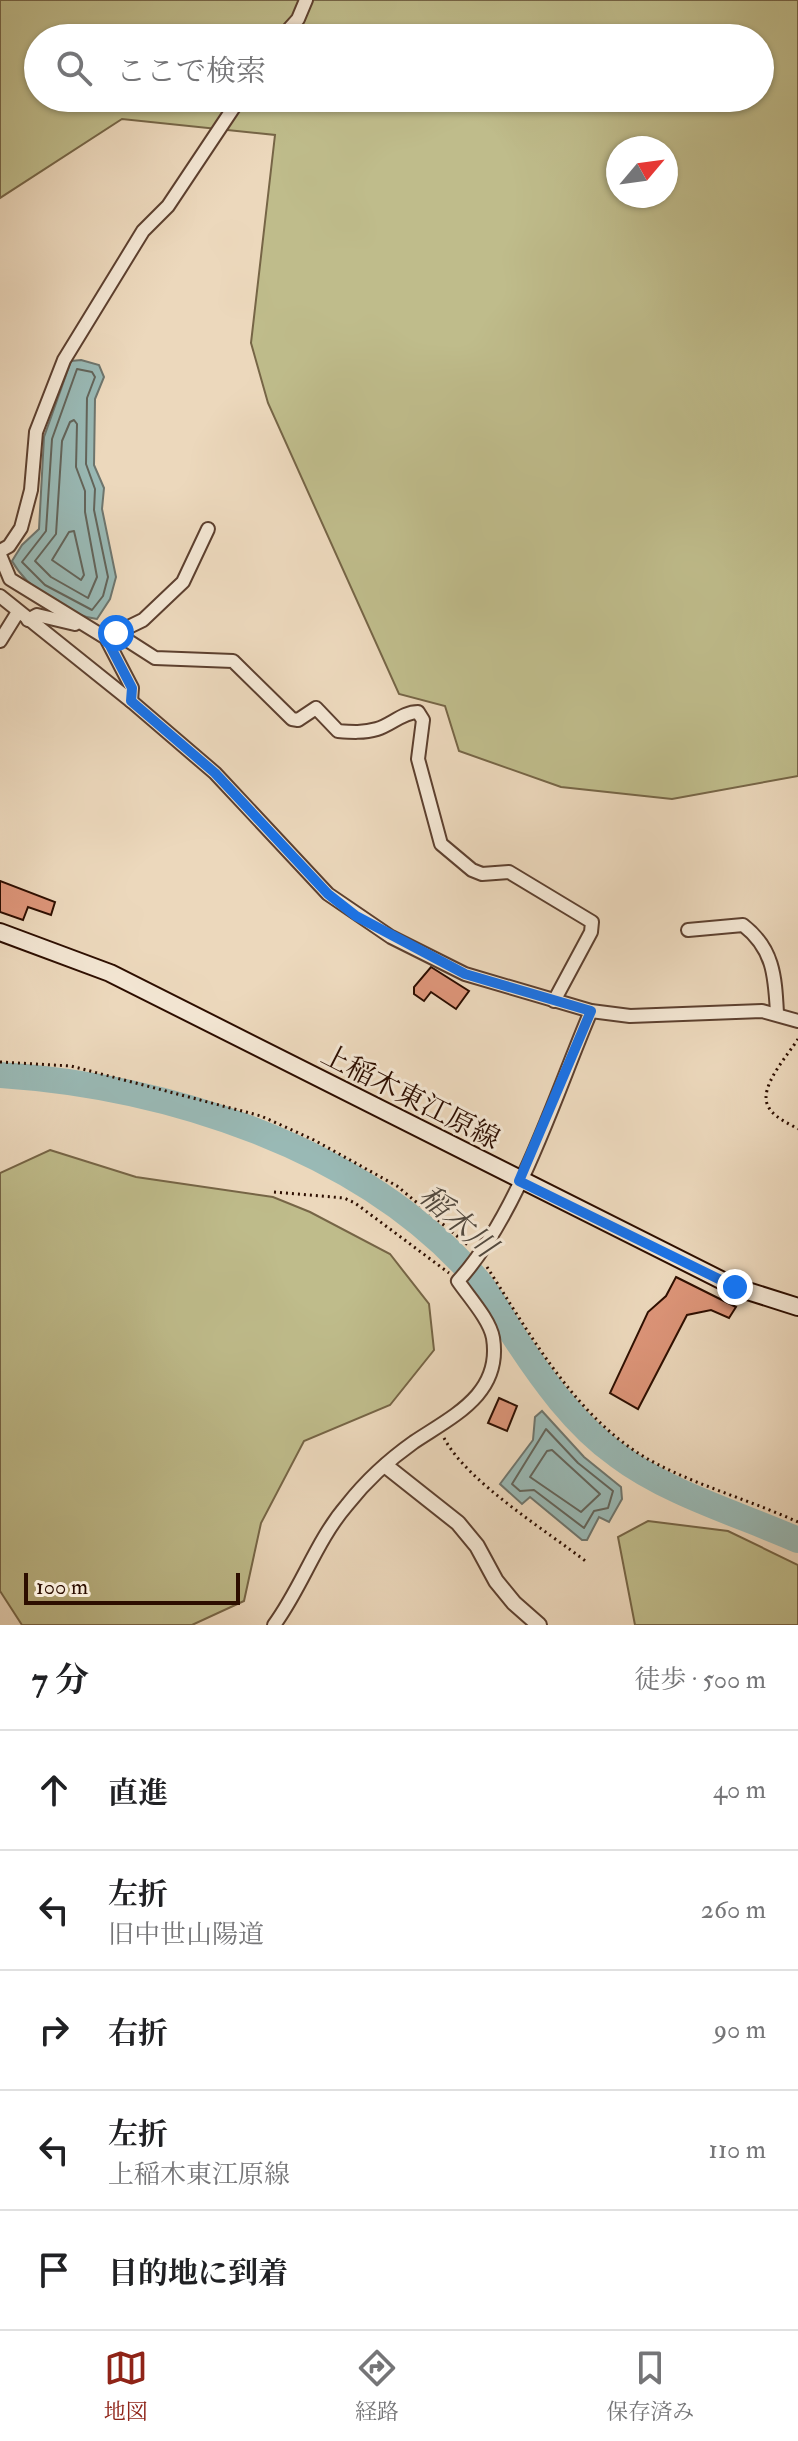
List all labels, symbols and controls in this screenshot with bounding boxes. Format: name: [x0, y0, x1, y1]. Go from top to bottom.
search box: [24, 24, 774, 112]
icon: search: [52, 46, 96, 90]
text: ここで検索: [116, 53, 266, 90]
north arrow: [606, 136, 678, 208]
route start: [98, 615, 134, 651]
street label: 上稲木東江原線: [315, 1037, 506, 1157]
water label: 稲木川: [412, 1178, 506, 1267]
route end: [717, 1269, 753, 1305]
scale bar: [24, 1569, 240, 1605]
text: 100 m: [36, 1573, 88, 1601]
text: 7 分: [32, 1659, 89, 1702]
text: 徒歩 · 500 m: [634, 1664, 766, 1696]
icon: ahead: [32, 1768, 76, 1812]
text: 40 m: [713, 1774, 766, 1806]
text: 直進: [108, 1775, 168, 1812]
text: 左折: [108, 1876, 168, 1913]
icon: left: [32, 1888, 76, 1932]
text: 260 m: [701, 1894, 766, 1926]
text: 旧中世山陽道: [108, 1919, 264, 1951]
icon: right: [32, 2008, 76, 2052]
text: 90 m: [714, 2014, 766, 2046]
text: 右折: [108, 2015, 168, 2052]
text: 左折: [108, 2116, 168, 2153]
icon: left: [32, 2128, 76, 2172]
text: 110 m: [709, 2134, 766, 2166]
text: 上稲木東江原線: [108, 2159, 290, 2191]
icon: arrive: [32, 2248, 76, 2292]
text: 目的地に到着: [108, 2255, 288, 2292]
tab: 地図: [104, 2346, 148, 2426]
tab: 経路: [355, 2346, 399, 2426]
tab: 保存済み: [606, 2346, 694, 2426]

